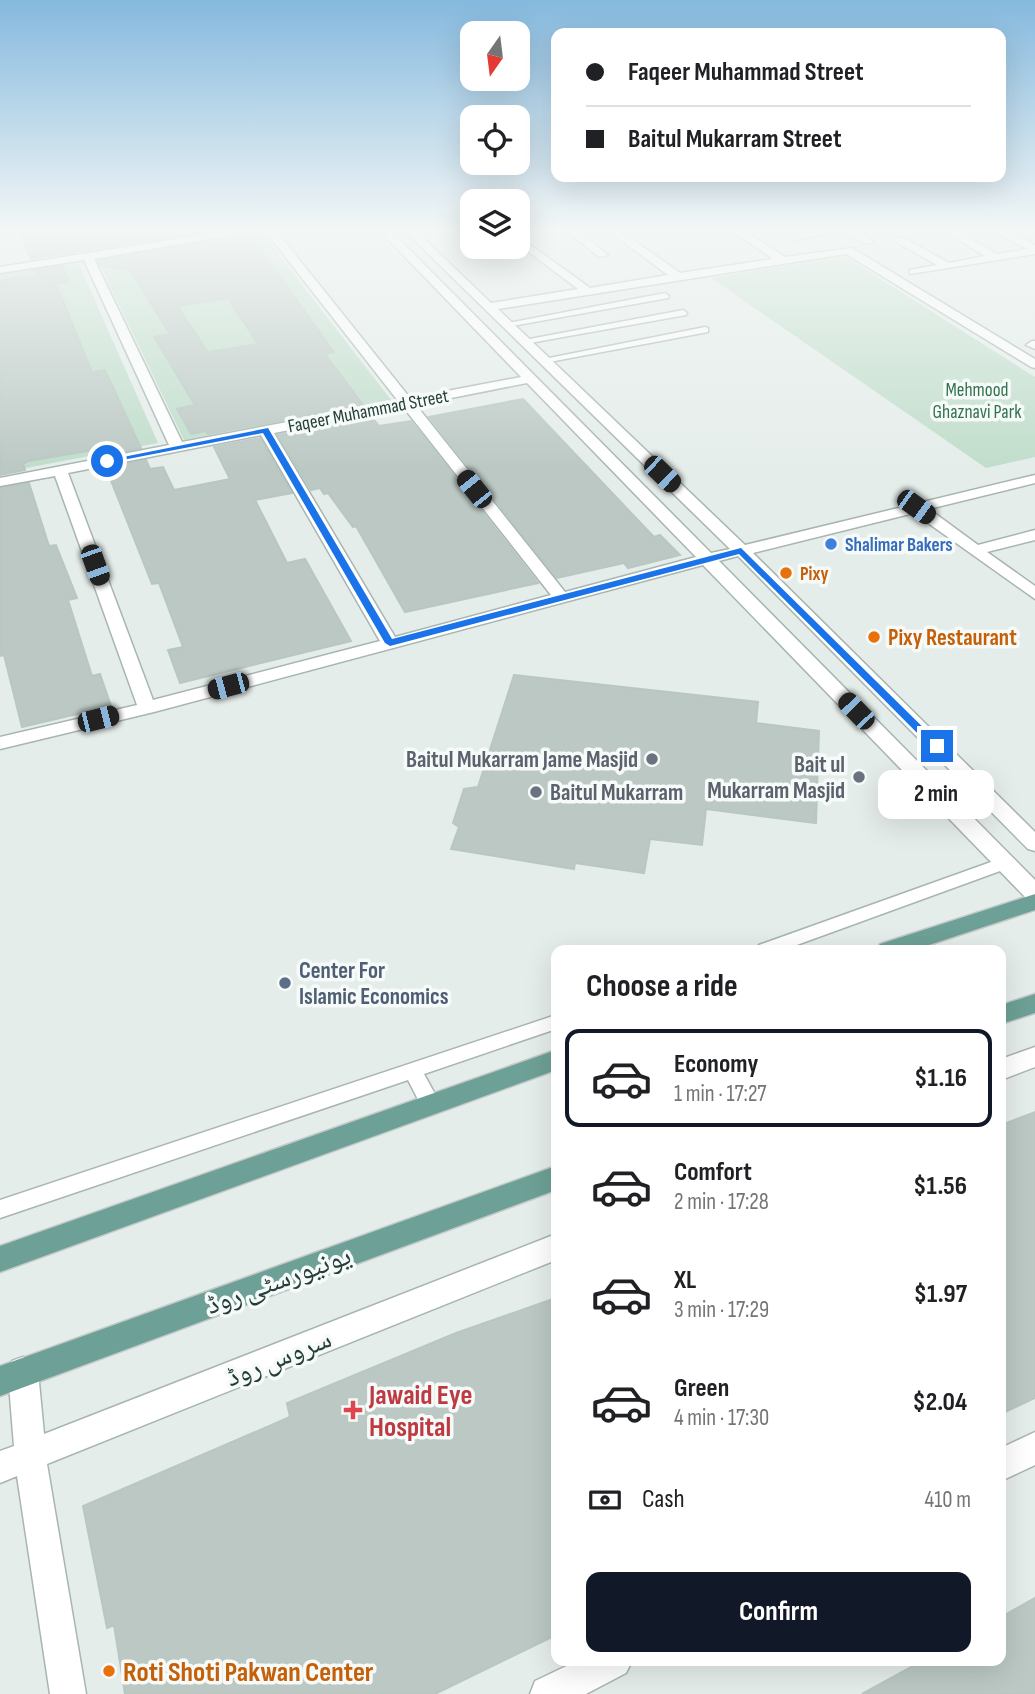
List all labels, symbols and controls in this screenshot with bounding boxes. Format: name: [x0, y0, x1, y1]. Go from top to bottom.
north arrow: [460, 21, 530, 91]
map controls: [460, 21, 530, 259]
text: Faqeer Muhammad Street: [628, 57, 864, 88]
button: locate: [460, 105, 530, 175]
text: Baitul Mukarram Street: [628, 124, 841, 155]
button: layers: [460, 189, 530, 259]
park label: Mehmood Ghaznavi Park: [933, 379, 1022, 424]
street label: Faqeer Muhammad Street: [286, 385, 451, 438]
route start: [91, 445, 123, 477]
car: [640, 452, 685, 496]
car: [453, 466, 496, 512]
car: [893, 486, 940, 528]
place label: Shalimar Bakers: [845, 534, 953, 557]
marker: Shalimar Bakers: [823, 536, 839, 552]
car: [78, 542, 113, 588]
place label: Pixy: [800, 563, 828, 586]
marker: Pixy: [778, 565, 794, 581]
place label: Pixy Restaurant: [888, 624, 1017, 652]
marker: Pixy Restaurant: [866, 629, 882, 645]
car: [205, 670, 252, 702]
car: [834, 689, 879, 733]
car: [76, 704, 121, 734]
route end: [921, 730, 953, 762]
place label: Baitul Mukarram Jame Masjid: [406, 746, 638, 774]
marker: Baitul Mukarram Jame Masjid: [644, 751, 660, 767]
place label: Bait ul Mukarram Masjid: [707, 751, 845, 805]
marker: Bait ul Mukarram Masjid: [851, 769, 867, 785]
callout: 2 min: [879, 770, 995, 820]
place label: Baitul Mukarram: [550, 779, 683, 807]
text: 2 min: [914, 780, 958, 808]
marker: Baitul Mukarram: [528, 784, 544, 800]
place label: Center For Islamic Economics: [299, 957, 449, 1011]
text: Choose a ride: [586, 967, 738, 1006]
marker: Center For Islamic Economics: [277, 975, 293, 991]
icon: car: [590, 1047, 653, 1110]
text: Economy: [674, 1049, 758, 1080]
text: $1.16: [914, 1063, 967, 1094]
text: 1 min · 17:27: [674, 1080, 767, 1108]
icon: car: [590, 1155, 653, 1218]
text: Comfort: [674, 1157, 752, 1188]
text: $1.56: [913, 1171, 967, 1202]
text: 2 min · 17:28: [674, 1188, 769, 1216]
street label: یونیورسٹی روڈ: [201, 1239, 356, 1322]
icon: car: [590, 1263, 653, 1326]
text: XL: [674, 1265, 696, 1296]
text: $1.97: [914, 1279, 967, 1310]
text: 3 min · 17:29: [674, 1296, 769, 1324]
street label: سروس روڈ: [221, 1322, 336, 1395]
icon: car: [590, 1371, 653, 1434]
text: Green: [674, 1373, 729, 1404]
place label: Jawaid Eye Hospital: [368, 1379, 472, 1444]
text: $2.04: [913, 1387, 967, 1418]
marker: Jawaid Eye Hospital: [343, 1400, 363, 1420]
text: 4 min · 17:30: [674, 1404, 769, 1432]
icon: cash: [586, 1481, 624, 1519]
text: Cash: [642, 1484, 685, 1515]
text: 410 m: [925, 1486, 971, 1514]
button: Confirm: [586, 1572, 971, 1652]
place label: Roti Shoti Pakwan Center: [123, 1656, 374, 1689]
marker: Roti Shoti Pakwan Center: [101, 1663, 117, 1679]

